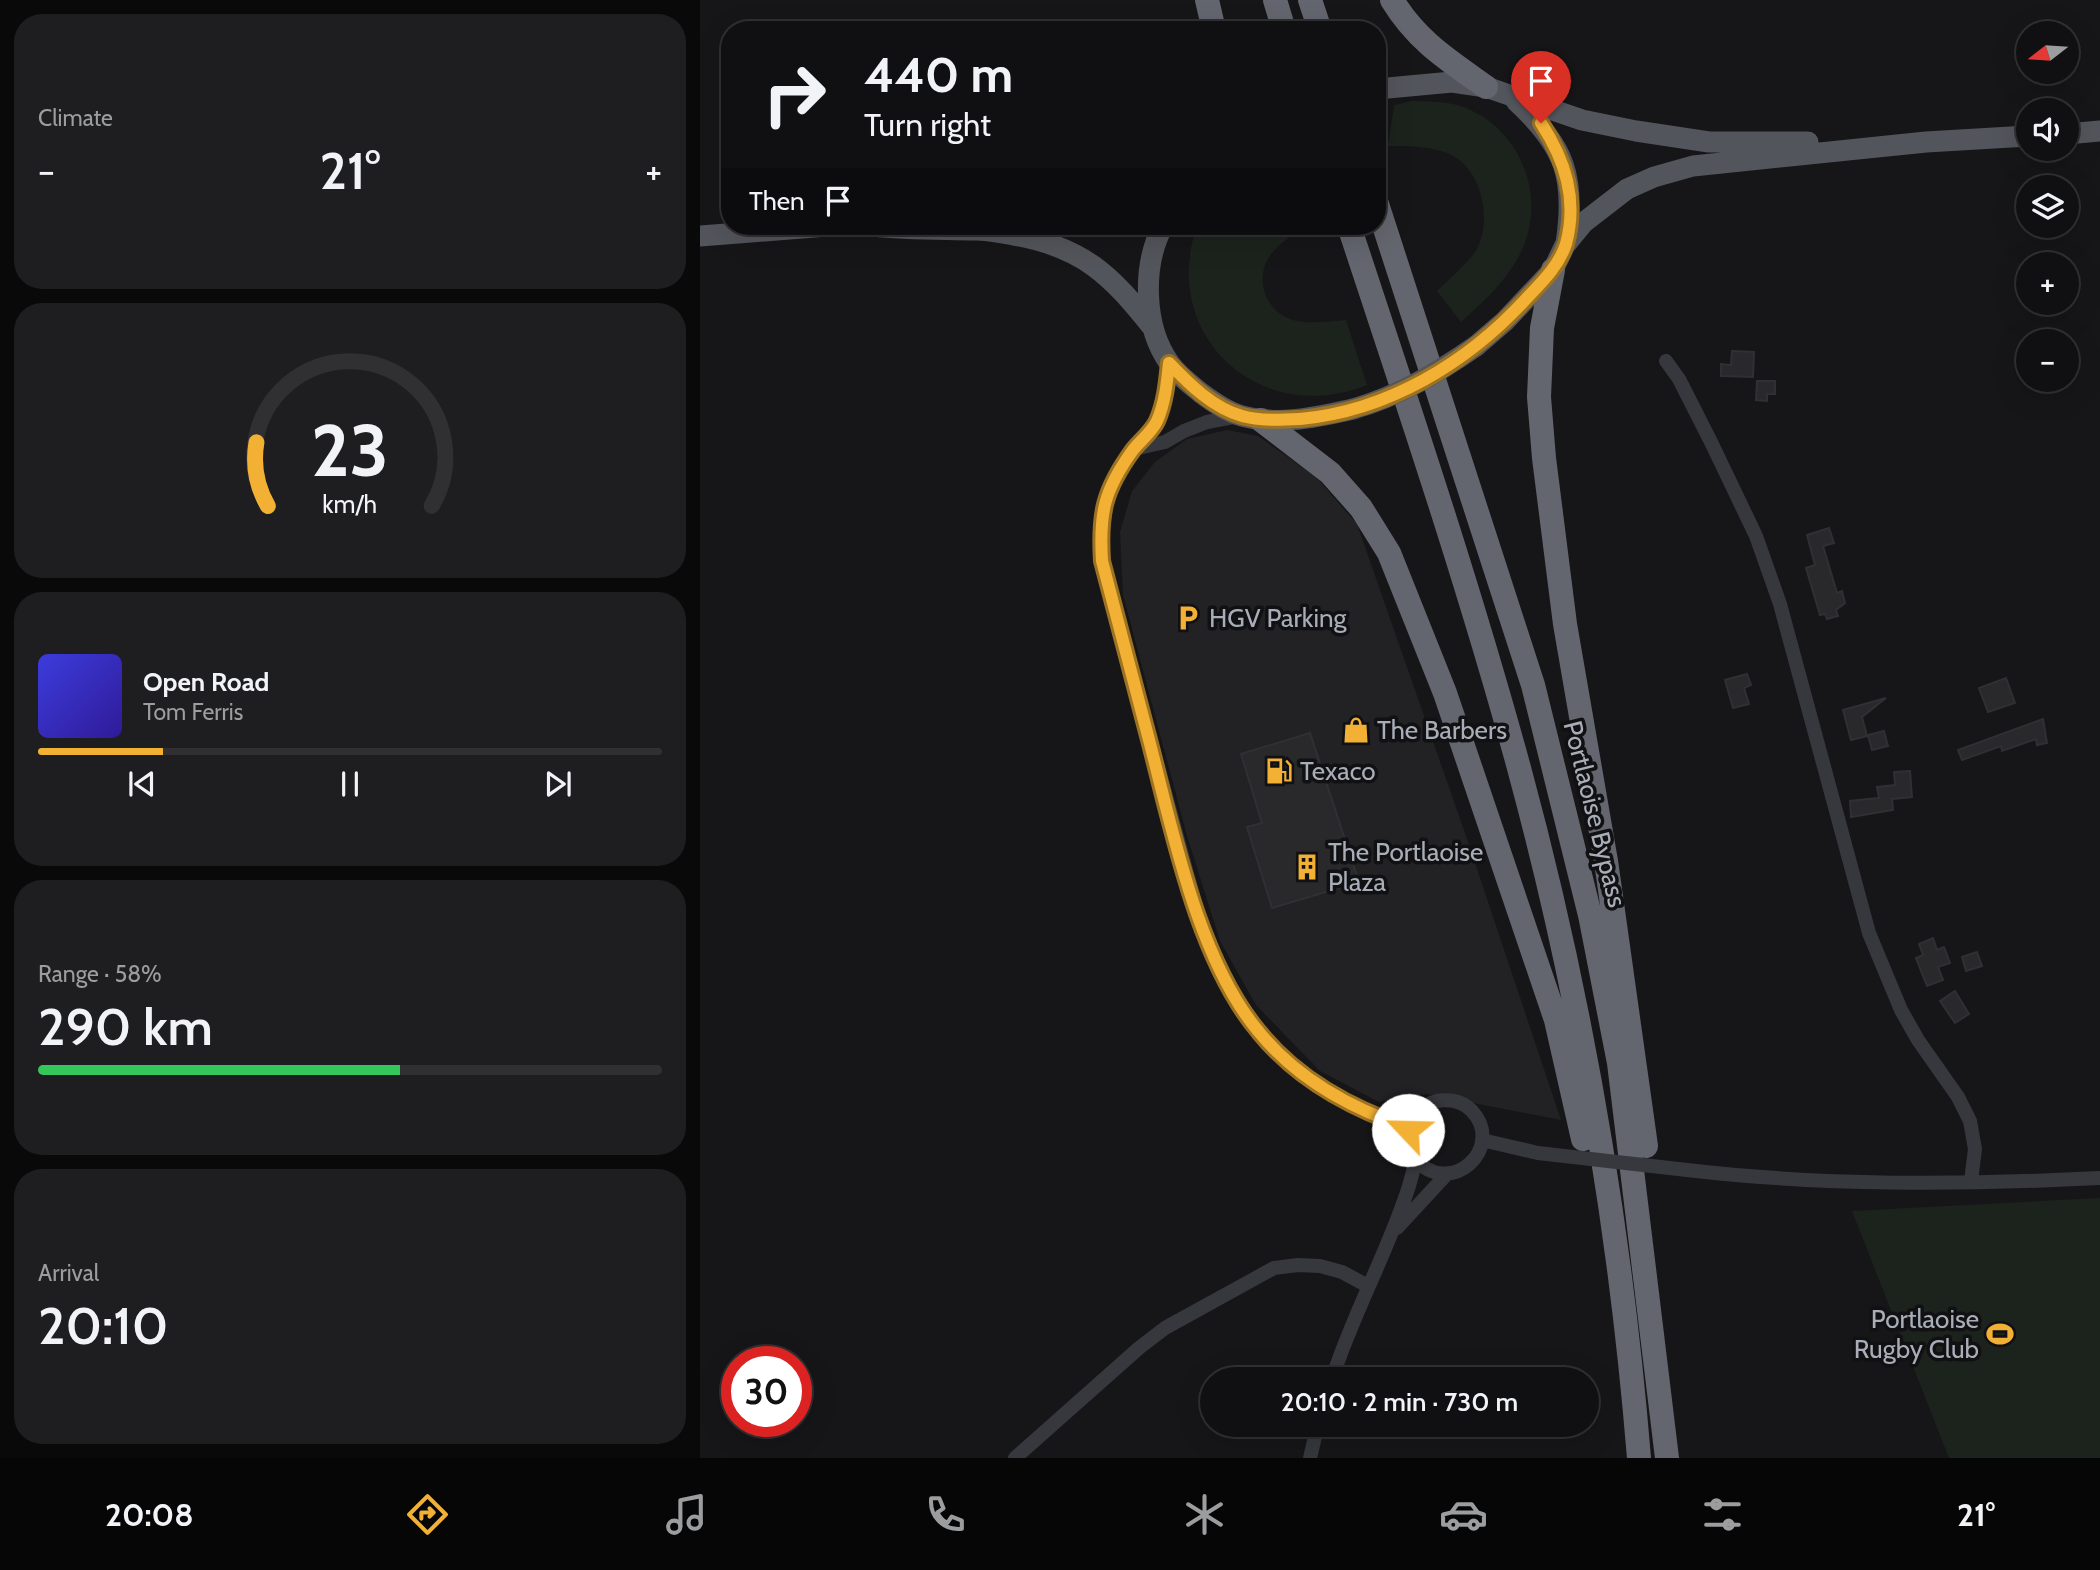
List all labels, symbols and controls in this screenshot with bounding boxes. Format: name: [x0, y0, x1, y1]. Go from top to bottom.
north arrow: [2016, 21, 2079, 84]
map controls: [2016, 21, 2079, 392]
text: 440 m: [864, 45, 1013, 104]
icon: right: [749, 49, 840, 140]
pin: [1511, 51, 1571, 123]
icon: arrive: [1522, 62, 1560, 100]
button: sound: [2016, 98, 2079, 161]
text: Climate: [38, 104, 113, 132]
text: Turn right: [864, 105, 991, 144]
text: 21°: [320, 139, 380, 202]
text: −: [38, 147, 55, 194]
text: +: [645, 147, 662, 194]
button: layers: [2016, 175, 2079, 238]
icon: arrive: [819, 182, 857, 220]
text: Then: [749, 185, 805, 217]
button: +: [2016, 252, 2079, 315]
button: −: [2016, 329, 2079, 392]
text: 23: [311, 407, 389, 495]
text: km/h: [323, 489, 377, 519]
place label: HGV Parking: [1209, 602, 1347, 634]
parking icon: HGV Parking: [1173, 603, 1203, 633]
text: Open Road: [143, 666, 269, 698]
text: Tom Ferris: [143, 698, 243, 726]
place label: The Barbers: [1377, 714, 1507, 746]
shop icon: The Barbers: [1341, 715, 1371, 745]
street label: Portlaoise Bypass: [1556, 718, 1634, 911]
place label: Texaco: [1300, 755, 1376, 787]
fuel station icon: Texaco: [1264, 756, 1294, 786]
icon: previous: [123, 765, 161, 803]
icon: pause: [331, 765, 369, 803]
icon: next: [539, 765, 577, 803]
place label: The Portlaoise Plaza: [1328, 836, 1483, 898]
building icon: The Portlaoise Plaza: [1292, 852, 1322, 882]
text: Range · 58%: [38, 960, 162, 988]
text: 290 km: [38, 995, 213, 1058]
position arrow: [1371, 1093, 1445, 1167]
text: Arrival: [38, 1259, 99, 1287]
text: 20:10: [38, 1294, 168, 1357]
place label: Portlaoise Rugby Club: [1854, 1303, 1979, 1365]
sports icon: Portlaoise Rugby Club: [1985, 1319, 2015, 1349]
speed limit sign: 30: [721, 1346, 812, 1437]
text: 20:10 · 2 min · 730 m: [1281, 1386, 1518, 1418]
icon: directions: [403, 1490, 452, 1539]
icon: music: [662, 1490, 711, 1539]
icon: phone: [921, 1490, 970, 1539]
icon: climate: [1180, 1490, 1229, 1539]
icon: car: [1439, 1490, 1488, 1539]
icon: filters: [1698, 1490, 1747, 1539]
text: 20:08: [105, 1495, 194, 1534]
text: 21°: [1957, 1495, 1995, 1534]

